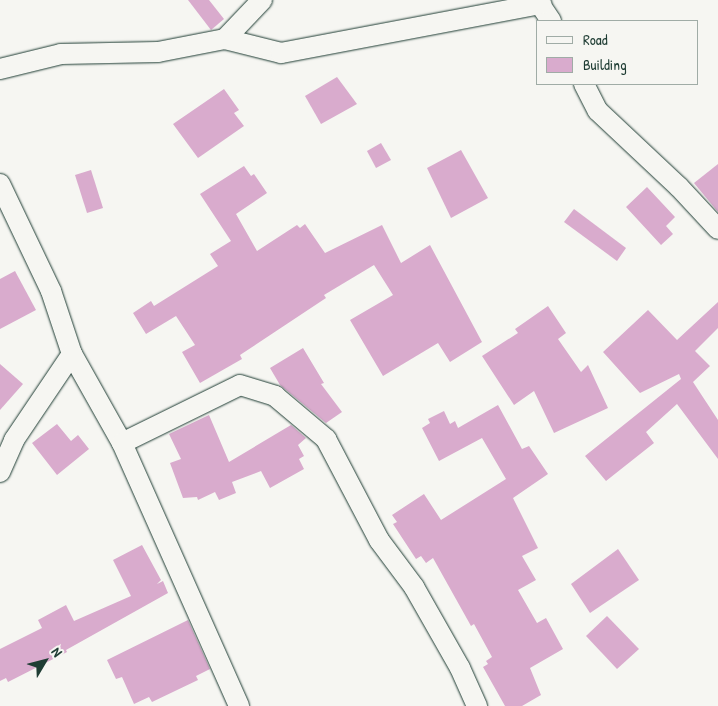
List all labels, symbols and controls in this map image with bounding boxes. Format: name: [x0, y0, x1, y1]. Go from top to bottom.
legend: [536, 20, 698, 85]
text: Road: [583, 29, 608, 50]
text: Building: [583, 54, 627, 75]
north arrow: [20, 636, 70, 686]
text: N: [48, 643, 67, 660]

